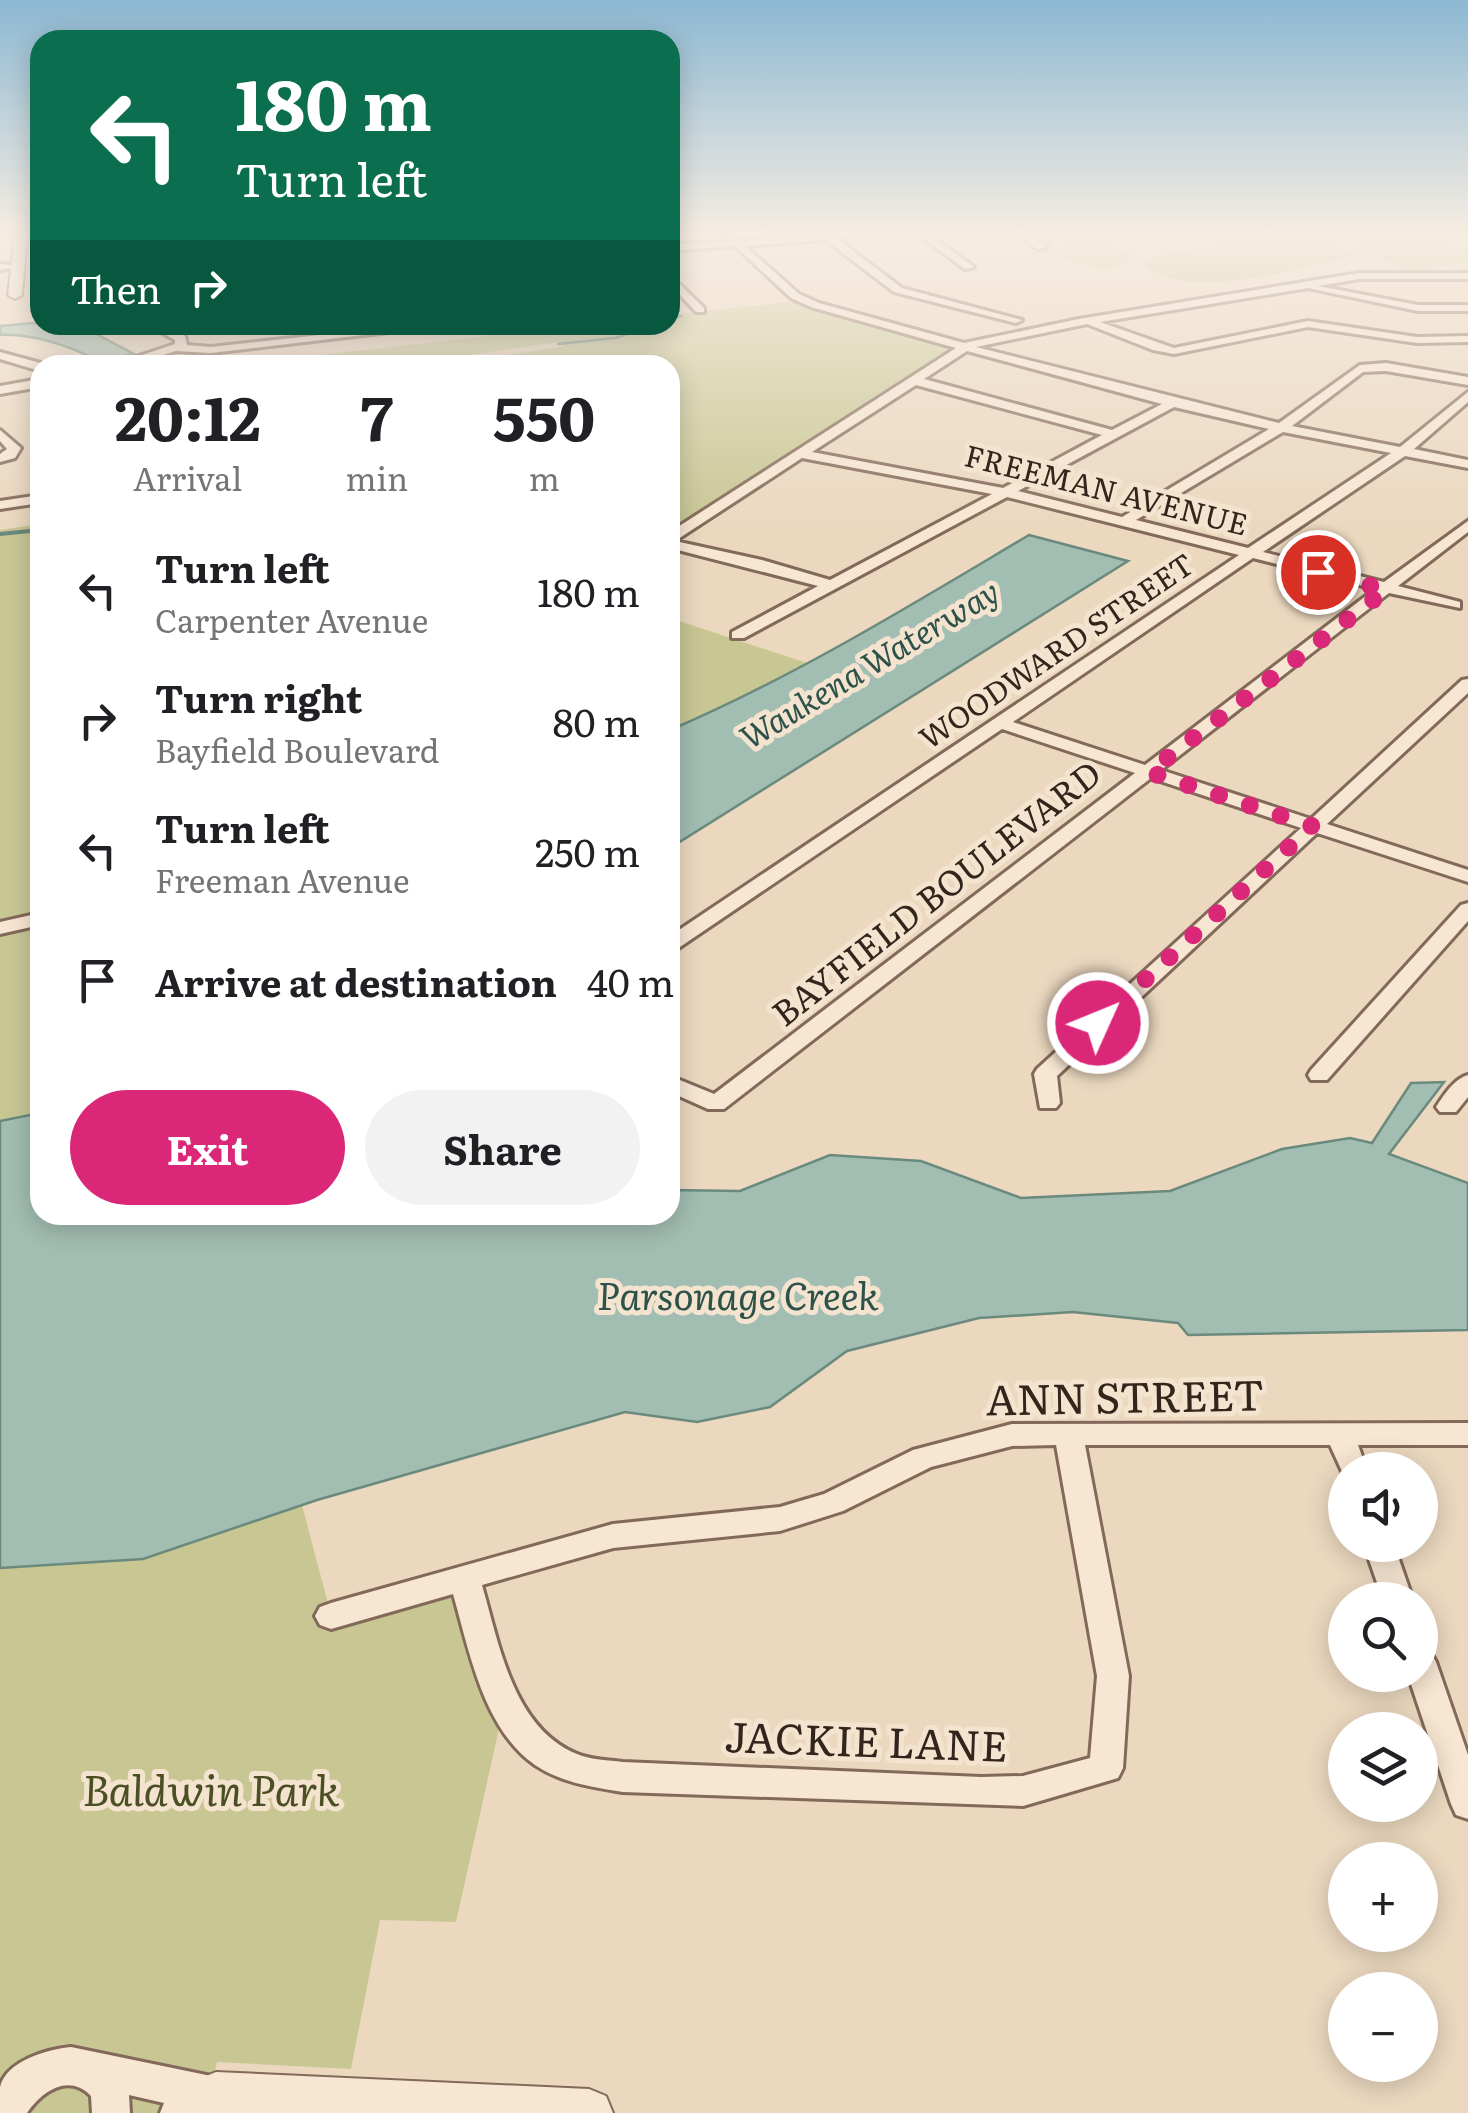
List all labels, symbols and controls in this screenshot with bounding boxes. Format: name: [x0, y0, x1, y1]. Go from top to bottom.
text: 180 m: [235, 49, 432, 153]
icon: left: [70, 70, 200, 200]
text: Turn left: [235, 144, 427, 211]
text: Then: [70, 259, 161, 316]
icon: right: [181, 260, 236, 315]
text: 20:12: [115, 370, 261, 459]
text: 7: [361, 370, 393, 459]
text: 550: [493, 370, 595, 459]
street label: FREEMAN AVENUE: [961, 432, 1253, 545]
text: Arrival: [133, 453, 242, 501]
text: min: [345, 453, 408, 501]
text: m: [529, 453, 560, 501]
pin: [1276, 530, 1361, 615]
text: Turn left: [155, 538, 330, 595]
street label: WOODWARD STREET: [909, 541, 1202, 758]
icon: arrive: [1291, 545, 1346, 600]
text: 180 m: [537, 562, 640, 619]
icon: left: [70, 563, 125, 618]
water label: Waukena Waterway: [729, 566, 1007, 759]
text: Carpenter Avenue: [155, 595, 428, 643]
text: Turn right: [155, 668, 362, 725]
text: 80 m: [553, 692, 640, 749]
icon: right: [70, 693, 125, 748]
text: Bayfield Boulevard: [155, 725, 439, 773]
street label: BAYFIELD BOULEVARD: [759, 746, 1111, 1037]
text: Turn left: [155, 798, 330, 855]
text: 250 m: [535, 822, 640, 879]
icon: left: [70, 823, 125, 878]
text: Freeman Avenue: [155, 855, 410, 903]
text: Arrive at destination: [155, 952, 557, 1009]
text: 40 m: [587, 952, 674, 1009]
icon: arrive: [70, 953, 125, 1008]
position arrow: [1046, 971, 1150, 1075]
button: Exit: [70, 1090, 345, 1205]
button: Share: [365, 1090, 640, 1205]
water label: Parsonage Creek: [597, 1265, 879, 1322]
street label: ANN STREET: [985, 1362, 1265, 1428]
map controls: [1328, 1452, 1438, 2082]
button: sound: [1328, 1452, 1438, 1562]
button: search: [1328, 1582, 1438, 1692]
street label: JACKIE LANE: [723, 1703, 1009, 1775]
button: layers: [1328, 1712, 1438, 1822]
park label: Baldwin Park: [83, 1757, 339, 1819]
button: +: [1328, 1842, 1438, 1952]
button: −: [1328, 1972, 1438, 2082]

